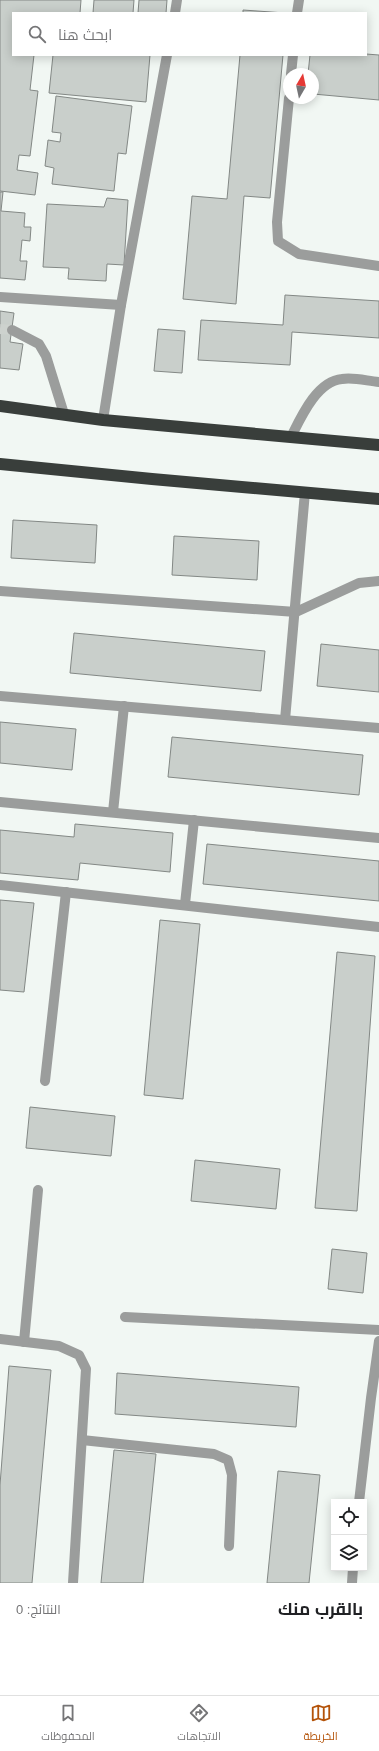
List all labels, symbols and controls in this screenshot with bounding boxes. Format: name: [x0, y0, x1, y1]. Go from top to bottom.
search box: [12, 12, 367, 56]
icon: search: [26, 23, 48, 45]
text: ابحث هنا: [58, 26, 112, 43]
north arrow: [283, 68, 319, 104]
map controls: [331, 1499, 367, 1571]
button: locate: [331, 1499, 367, 1535]
button: layers: [331, 1535, 367, 1571]
text: بالقرب منك: [278, 1600, 363, 1619]
text: النتائج: 0: [16, 1602, 61, 1617]
tab: المحفوظات: [41, 1702, 95, 1746]
tab: الاتجاهات: [177, 1702, 221, 1746]
tab: الخريطة: [303, 1702, 338, 1746]

